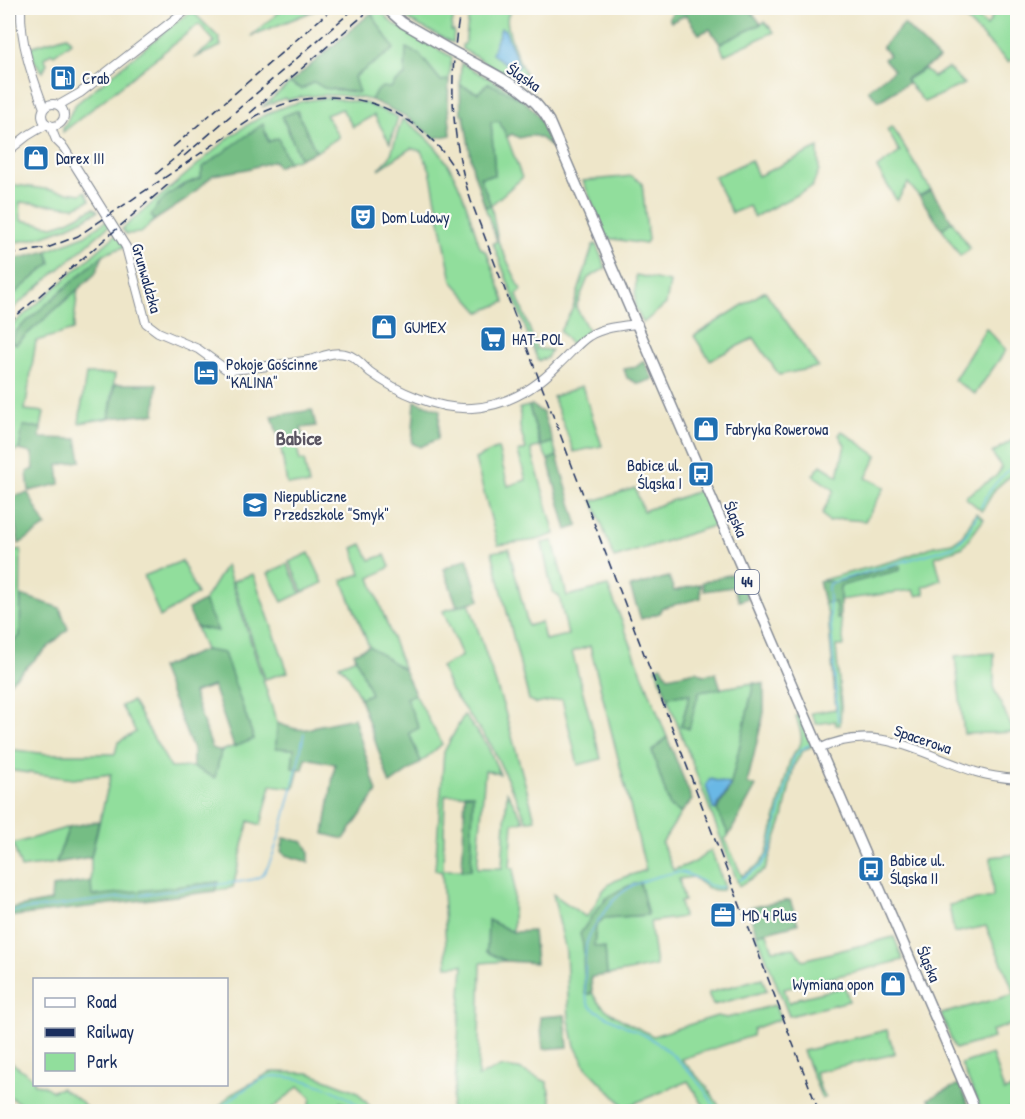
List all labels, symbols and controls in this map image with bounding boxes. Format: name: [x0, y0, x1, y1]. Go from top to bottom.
street label: Śląska: [503, 58, 545, 96]
fuel station icon: Crab: [48, 63, 78, 93]
place label: Crab: [82, 67, 110, 89]
shop icon: Darex III: [21, 143, 51, 173]
place label: Darex III: [56, 147, 105, 169]
theatre icon: Dom Ludowy: [348, 202, 378, 232]
place label: Dom Ludowy: [382, 206, 450, 228]
street label: Grunwaldzka: [127, 241, 167, 315]
shop icon: GUMEX: [369, 312, 399, 342]
place label: GUMEX: [404, 316, 447, 338]
supermarket icon: HAT-POL: [478, 324, 508, 354]
place label: HAT-POL: [512, 328, 564, 350]
place label: Pokoje Gościnne "KALINA": [226, 353, 319, 393]
hotel icon: Pokoje Gościnne "KALINA": [191, 358, 221, 388]
shop icon: Fabryka Rowerowa: [691, 414, 721, 444]
place label: Fabryka Rowerowa: [725, 418, 828, 440]
district label: Babice: [276, 424, 322, 451]
place label: Babice ul. Śląska I: [627, 454, 682, 494]
bus stop icon: Babice ul. Śląska I: [686, 459, 716, 489]
place label: Niepubliczne Przedszkole "Smyk": [274, 485, 389, 525]
school or university icon: Niepubliczne Przedszkole "Smyk": [240, 490, 270, 520]
street label: Śląska: [719, 498, 753, 540]
road number: 44: [735, 570, 759, 594]
street label: Spacerowa: [891, 719, 955, 759]
place label: Babice ul. Śląska II: [890, 849, 945, 889]
bus stop icon: Babice ul. Śląska II: [856, 854, 886, 884]
office icon: MD 4 Plus: [708, 900, 738, 930]
place label: MD 4 Plus: [742, 904, 797, 926]
street label: Śląska: [912, 943, 946, 985]
shop icon: Wymiana opon: [878, 969, 908, 999]
place label: Wymiana opon: [792, 973, 874, 995]
legend: [33, 978, 228, 1086]
text: Road: [87, 989, 117, 1014]
text: Railway: [87, 1019, 134, 1044]
text: Park: [87, 1049, 118, 1074]

